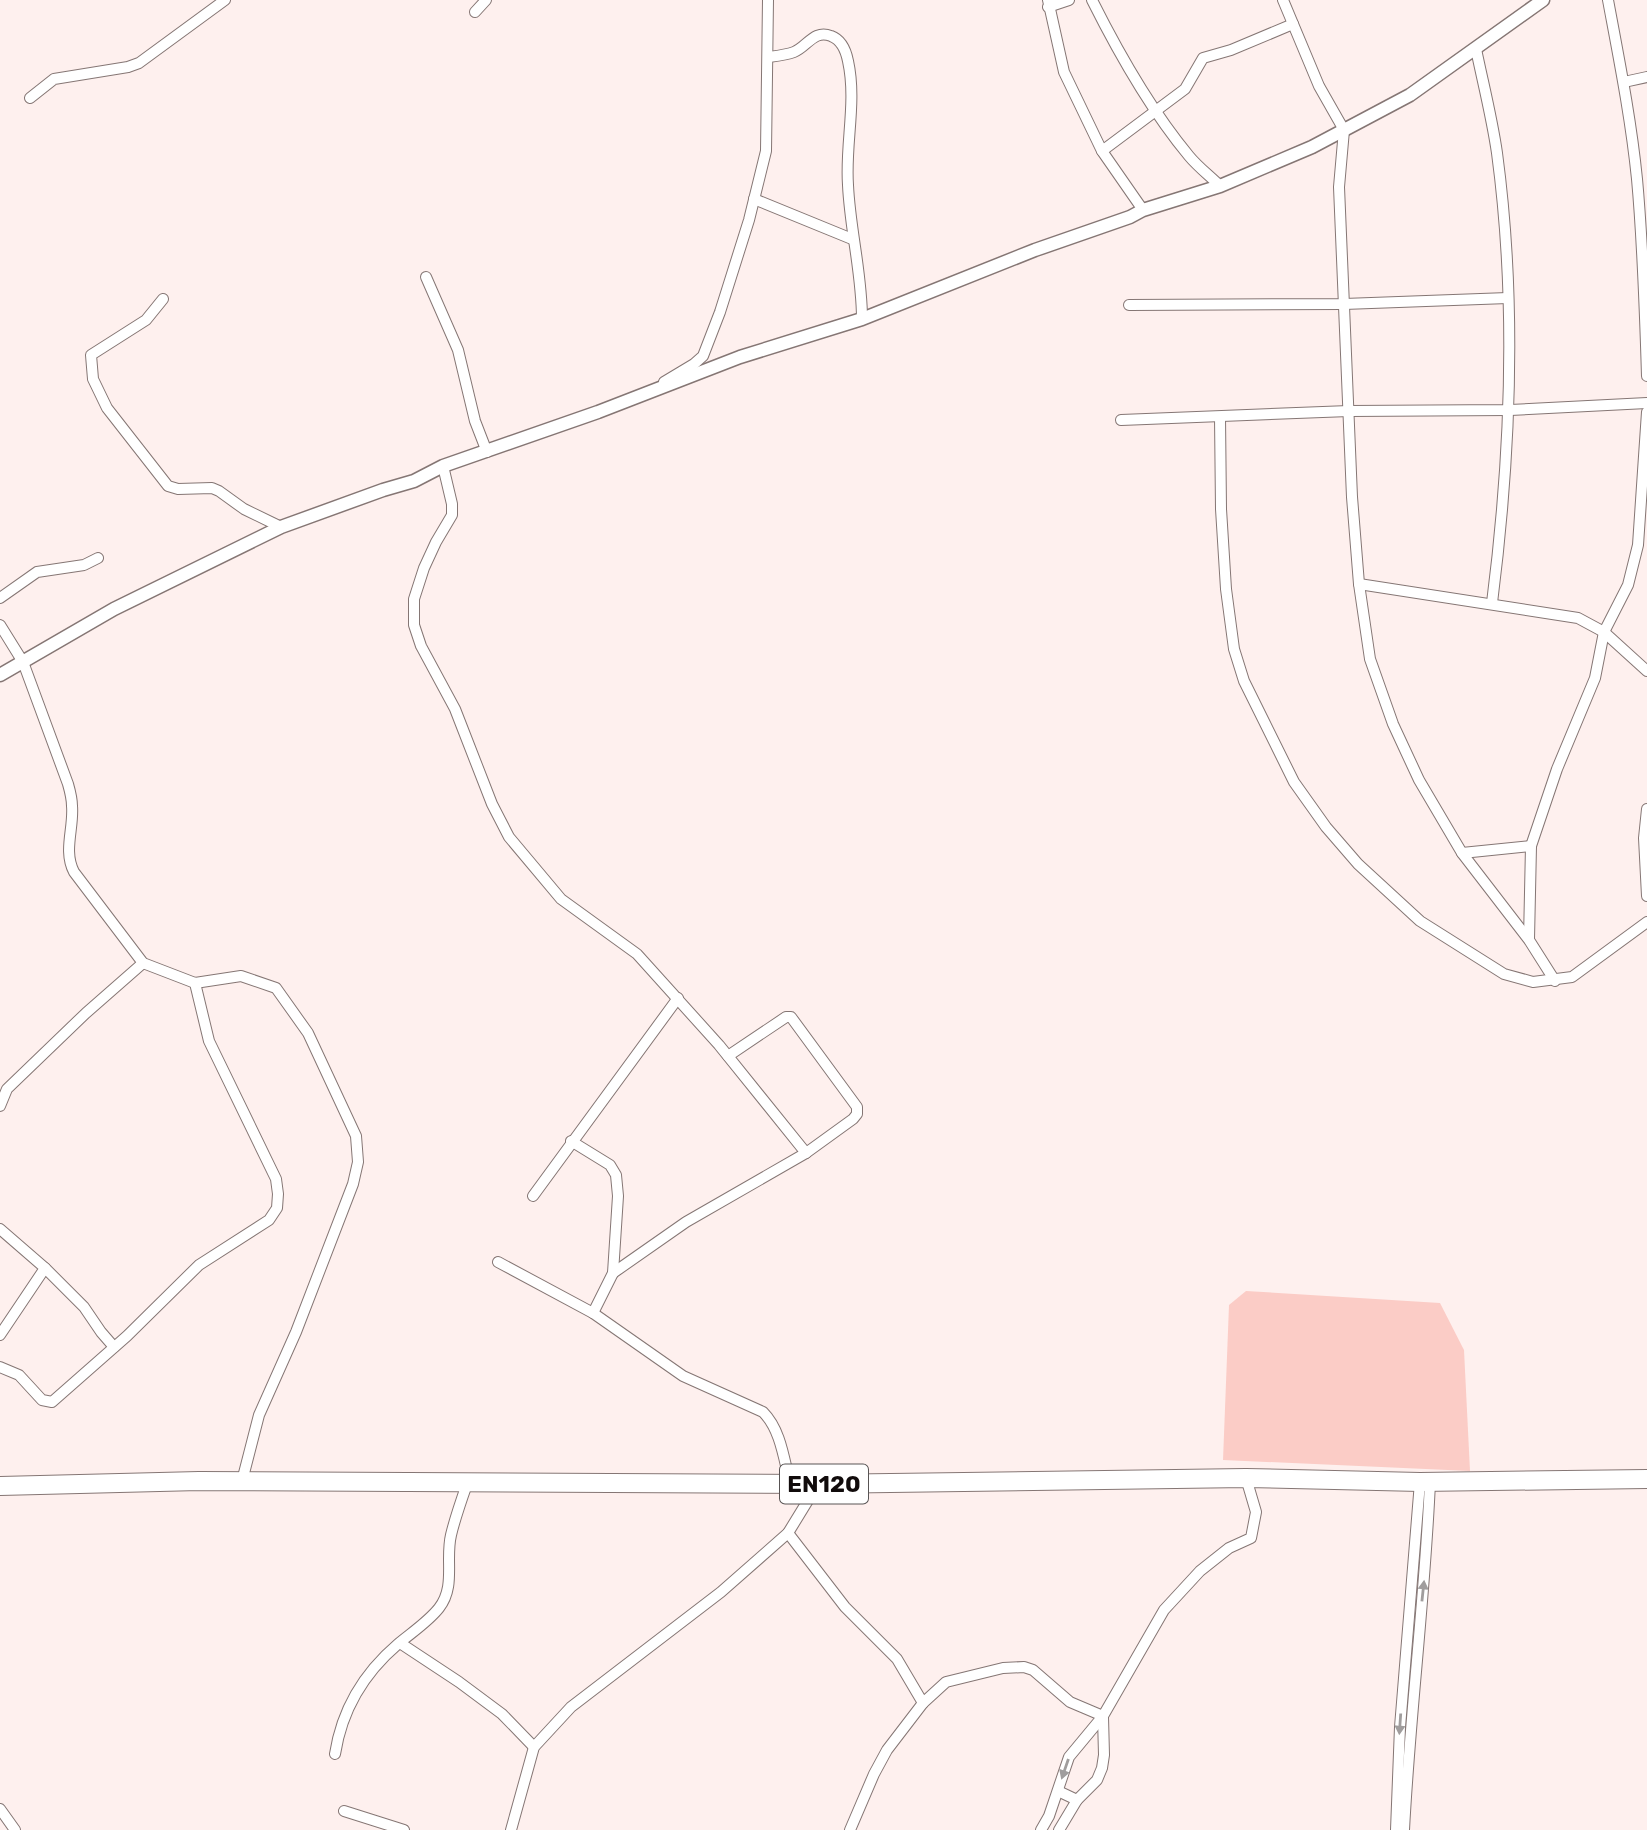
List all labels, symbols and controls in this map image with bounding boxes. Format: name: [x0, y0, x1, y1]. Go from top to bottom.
road number: EN120: [780, 1464, 868, 1504]
one-way arrow: [1417, 1580, 1428, 1602]
one-way arrow: [1394, 1713, 1405, 1735]
one-way arrow: [1059, 1758, 1070, 1779]

